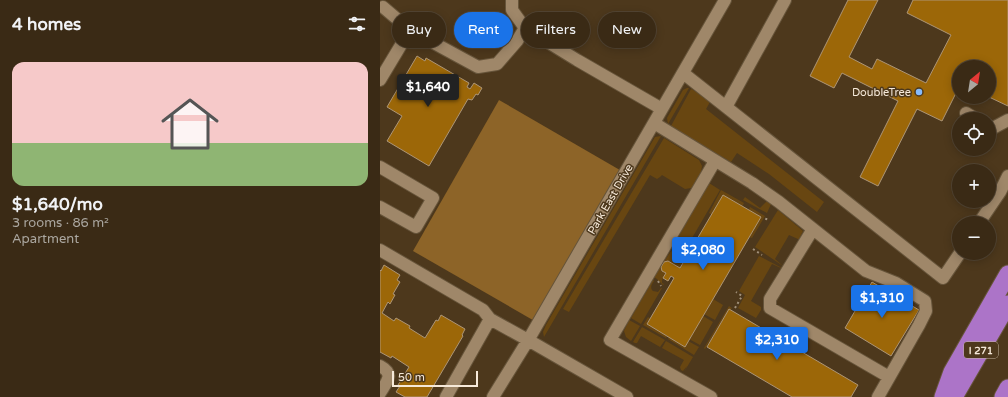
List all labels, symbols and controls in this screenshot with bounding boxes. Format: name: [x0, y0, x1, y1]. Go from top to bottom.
chip: Buy: [392, 12, 446, 48]
chip: Rent: [454, 12, 513, 48]
chip: Filters: [521, 12, 590, 48]
chip: New: [598, 12, 656, 48]
icon: filters: [346, 13, 368, 35]
text: 4 homes: [12, 14, 81, 35]
north arrow: [952, 60, 996, 104]
map controls: [952, 60, 996, 260]
pin: $1,640: [395, 74, 461, 108]
text: $1,640: [406, 79, 450, 95]
place label: DoubleTree: [852, 86, 911, 99]
marker: DoubleTree: [914, 87, 924, 97]
icon: home: [154, 88, 226, 160]
button: locate: [952, 112, 996, 156]
street label: Park East Drive: [585, 162, 636, 237]
button: +: [952, 164, 996, 208]
text: $1,640/mo: [12, 194, 103, 215]
text: 3 rooms · 86 m²: [12, 215, 109, 231]
button: −: [952, 216, 996, 260]
text: Apartment: [12, 231, 79, 247]
pin: $2,080: [670, 237, 736, 271]
text: $2,080: [681, 242, 725, 258]
pin: $1,310: [849, 285, 915, 319]
text: $1,310: [860, 290, 904, 306]
pin: $2,310: [744, 327, 810, 361]
text: $2,310: [755, 332, 799, 348]
road number: I 271: [964, 342, 998, 358]
scale bar: [392, 369, 478, 388]
text: 50 m: [398, 371, 425, 384]

